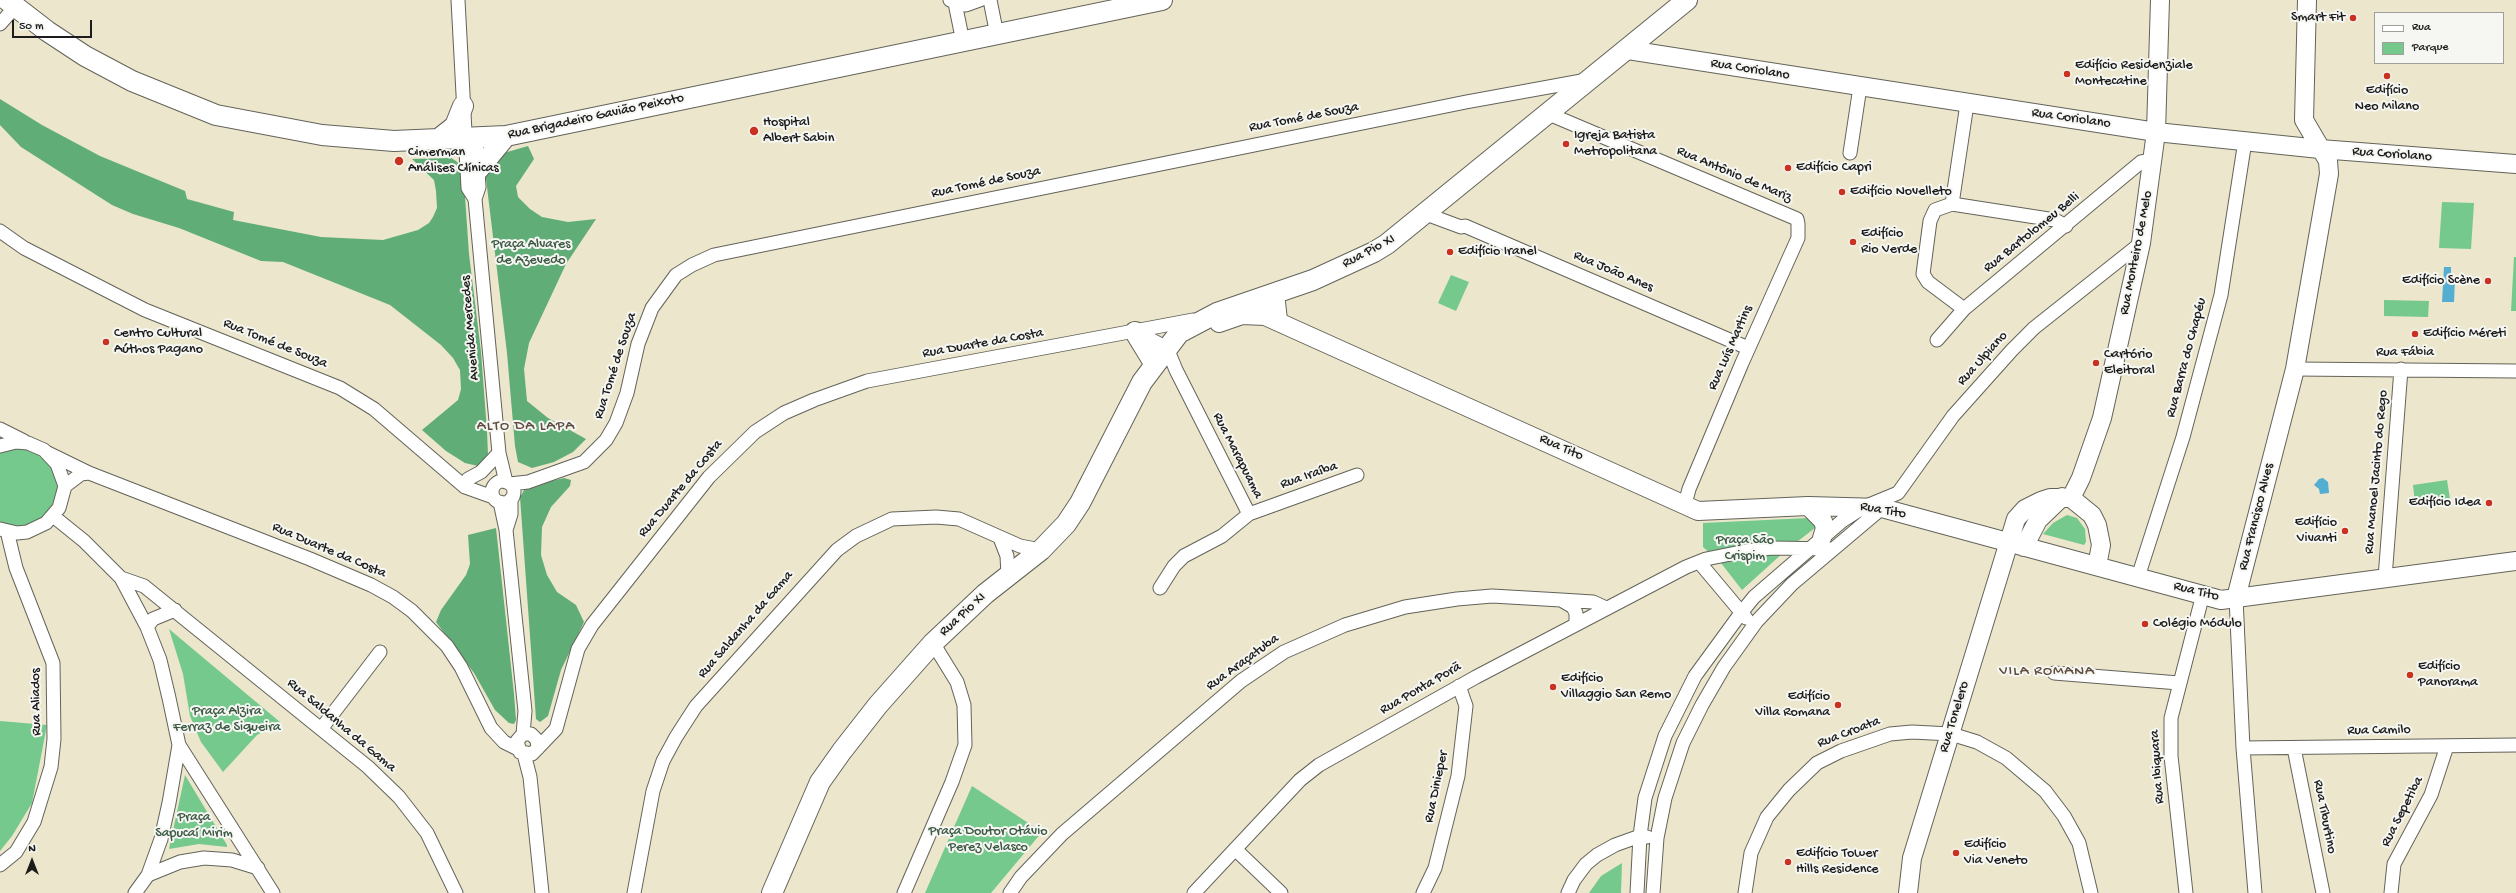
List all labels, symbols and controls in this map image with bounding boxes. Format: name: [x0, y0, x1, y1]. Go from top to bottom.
place label: Smart Fit: [2291, 10, 2345, 26]
scale bar: [14, 12, 94, 38]
legend: [2374, 12, 2504, 64]
marker: Smart Fit: [2348, 13, 2358, 23]
text: 50 m: [19, 20, 44, 34]
text: Rua: [2412, 21, 2431, 35]
text: Parque: [2412, 41, 2449, 55]
street label: Rua Coriolano: [1709, 55, 1791, 85]
place label: Edifício Residenziale Montecatine: [2075, 58, 2193, 90]
marker: Edifício Residenziale Montecatine: [2062, 69, 2072, 79]
marker: Edifício Neo Milano: [2382, 71, 2392, 81]
place label: Edifício Neo Milano: [2355, 83, 2419, 116]
street label: Rua Brigadeiro Gavião Peixoto: [506, 90, 686, 144]
street label: Rua Tomé de Souza: [1248, 99, 1360, 137]
street label: Rua Coriolano: [2030, 105, 2112, 133]
place label: Hospital Albert Sabin: [763, 115, 834, 148]
marker: Hospital Albert Sabin: [748, 125, 760, 137]
place label: Igreja Batista Metropolitana: [1574, 128, 1657, 160]
marker: Igreja Batista Metropolitana: [1561, 139, 1571, 149]
street label: Rua Antônio de Mariz: [1674, 143, 1794, 207]
street label: Rua Coriolano: [2352, 144, 2432, 166]
place label: Cimerman Análises Clínicas: [408, 145, 499, 178]
marker: Cimerman Análises Clínicas: [393, 155, 405, 167]
place label: Edifício Capri: [1796, 160, 1872, 176]
street label: Rua Tomé de Souza: [930, 163, 1042, 203]
marker: Edifício Capri: [1783, 163, 1793, 173]
place label: Edifício Novelleto: [1850, 184, 1952, 200]
marker: Edifício Novelleto: [1837, 187, 1847, 197]
street label: Rua Bartolomeu Belli: [1981, 189, 2083, 277]
street label: Rua Monteiro de Melo: [2117, 189, 2157, 317]
place label: Edifício Rio Verde: [1861, 226, 1917, 258]
street label: Rua Pio XI: [1340, 231, 1398, 273]
park label: Praça Alvares de Azevedo: [492, 237, 570, 270]
marker: Edifício Rio Verde: [1848, 237, 1858, 247]
place label: Edifício Iranel: [1458, 244, 1537, 260]
marker: Edifício Iranel: [1445, 247, 1455, 257]
street label: Rua João Anes: [1570, 248, 1656, 296]
place label: Edifício Scène: [2402, 273, 2480, 289]
street label: Avenida Mercedes: [458, 275, 484, 381]
marker: Edifício Scène: [2483, 276, 2493, 286]
street label: Rua Barra do Chapéu: [2163, 296, 2211, 420]
street label: Rua Luís Martins: [1705, 303, 1757, 393]
street label: Rua Tomé de Souza: [591, 311, 641, 421]
street label: Rua Tomé de Souza: [220, 315, 330, 373]
street label: Rua Duarte da Costa: [921, 325, 1045, 363]
place label: Centro Cultural Aúthos Pagano: [114, 326, 203, 358]
place label: Edifício Méreti: [2423, 326, 2507, 342]
street label: Rua Ulpiano: [1954, 328, 2012, 390]
marker: Edifício Méreti: [2410, 329, 2420, 339]
marker: Centro Cultural Aúthos Pagano: [101, 337, 111, 347]
street label: Rua Fábia: [2376, 345, 2434, 361]
place label: Cartório Eleitoral: [2104, 347, 2155, 380]
marker: Cartório Eleitoral: [2091, 358, 2101, 368]
street label: Rua Manoel Jacinto do Rego: [2361, 389, 2393, 555]
street label: Rua Marapuama: [1208, 410, 1266, 502]
district label: ALTO DA LAPA: [477, 418, 575, 436]
street label: Rua Tito: [1536, 431, 1586, 465]
street label: Rua Duarte da Costa: [635, 437, 727, 541]
street label: Rua Iraíba: [1278, 458, 1340, 494]
street label: Rua Francisco Alves: [2236, 462, 2278, 572]
place label: Edifício Idea: [2409, 495, 2481, 511]
marker: Edifício Idea: [2484, 498, 2494, 508]
street label: Rua Tito: [1859, 499, 1907, 523]
place label: Edifício Vivanti: [2295, 515, 2337, 548]
street label: Rua Duarte da Costa: [269, 519, 389, 583]
marker: Edifício Vivanti: [2340, 526, 2350, 536]
park label: Praça São Crispim: [1716, 533, 1774, 566]
street label: Rua Saldanha da Gama: [695, 568, 797, 682]
street label: Rua Tito: [2171, 578, 2221, 606]
street label: Rua Pio XI: [936, 589, 990, 641]
place label: Colégio Módulo: [2153, 616, 2242, 632]
marker: Colégio Módulo: [2140, 619, 2150, 629]
street label: Rua Araçatuba: [1203, 631, 1283, 695]
street label: Rua Ponta Porã: [1377, 659, 1465, 719]
place label: Edifício Panorama: [2418, 659, 2478, 692]
district label: VILA ROMANA: [1999, 663, 2095, 681]
street label: Rua Aliados: [28, 668, 46, 736]
marker: Edifício Panorama: [2405, 670, 2415, 680]
place label: Edifício Villaggio San Remo: [1561, 671, 1671, 704]
street label: Rua Saldanha da Gama: [283, 675, 399, 777]
street label: Rua Tonelero: [1936, 679, 1974, 755]
marker: Edifício Villaggio San Remo: [1548, 682, 1558, 692]
place label: Edifício Villa Romana: [1755, 689, 1830, 722]
marker: Edifício Villa Romana: [1833, 700, 1843, 710]
park label: Praça Alzira Ferraz de Siqueira: [173, 704, 281, 736]
street label: Rua Croata: [1815, 713, 1883, 753]
street label: Rua Camilo: [2347, 722, 2411, 740]
street label: Rua Ibiquara: [2147, 729, 2169, 805]
street label: Rua Dinieper: [1421, 749, 1453, 825]
street label: Rua Sepetiba: [2378, 774, 2428, 850]
street label: Rua Tiburtino: [2309, 779, 2339, 855]
park label: Praça Sapucaí Mirim: [155, 810, 233, 842]
park label: Praça Doutor Otávio Perez Velasco: [929, 824, 1047, 856]
place label: Edifício Via Veneto: [1964, 837, 2028, 870]
north arrow: [12, 841, 52, 881]
text: N: [28, 843, 36, 855]
place label: Edifício Tower Hills Residence: [1796, 846, 1878, 878]
marker: Edifício Via Veneto: [1951, 848, 1961, 858]
marker: Edifício Tower Hills Residence: [1783, 857, 1793, 867]

